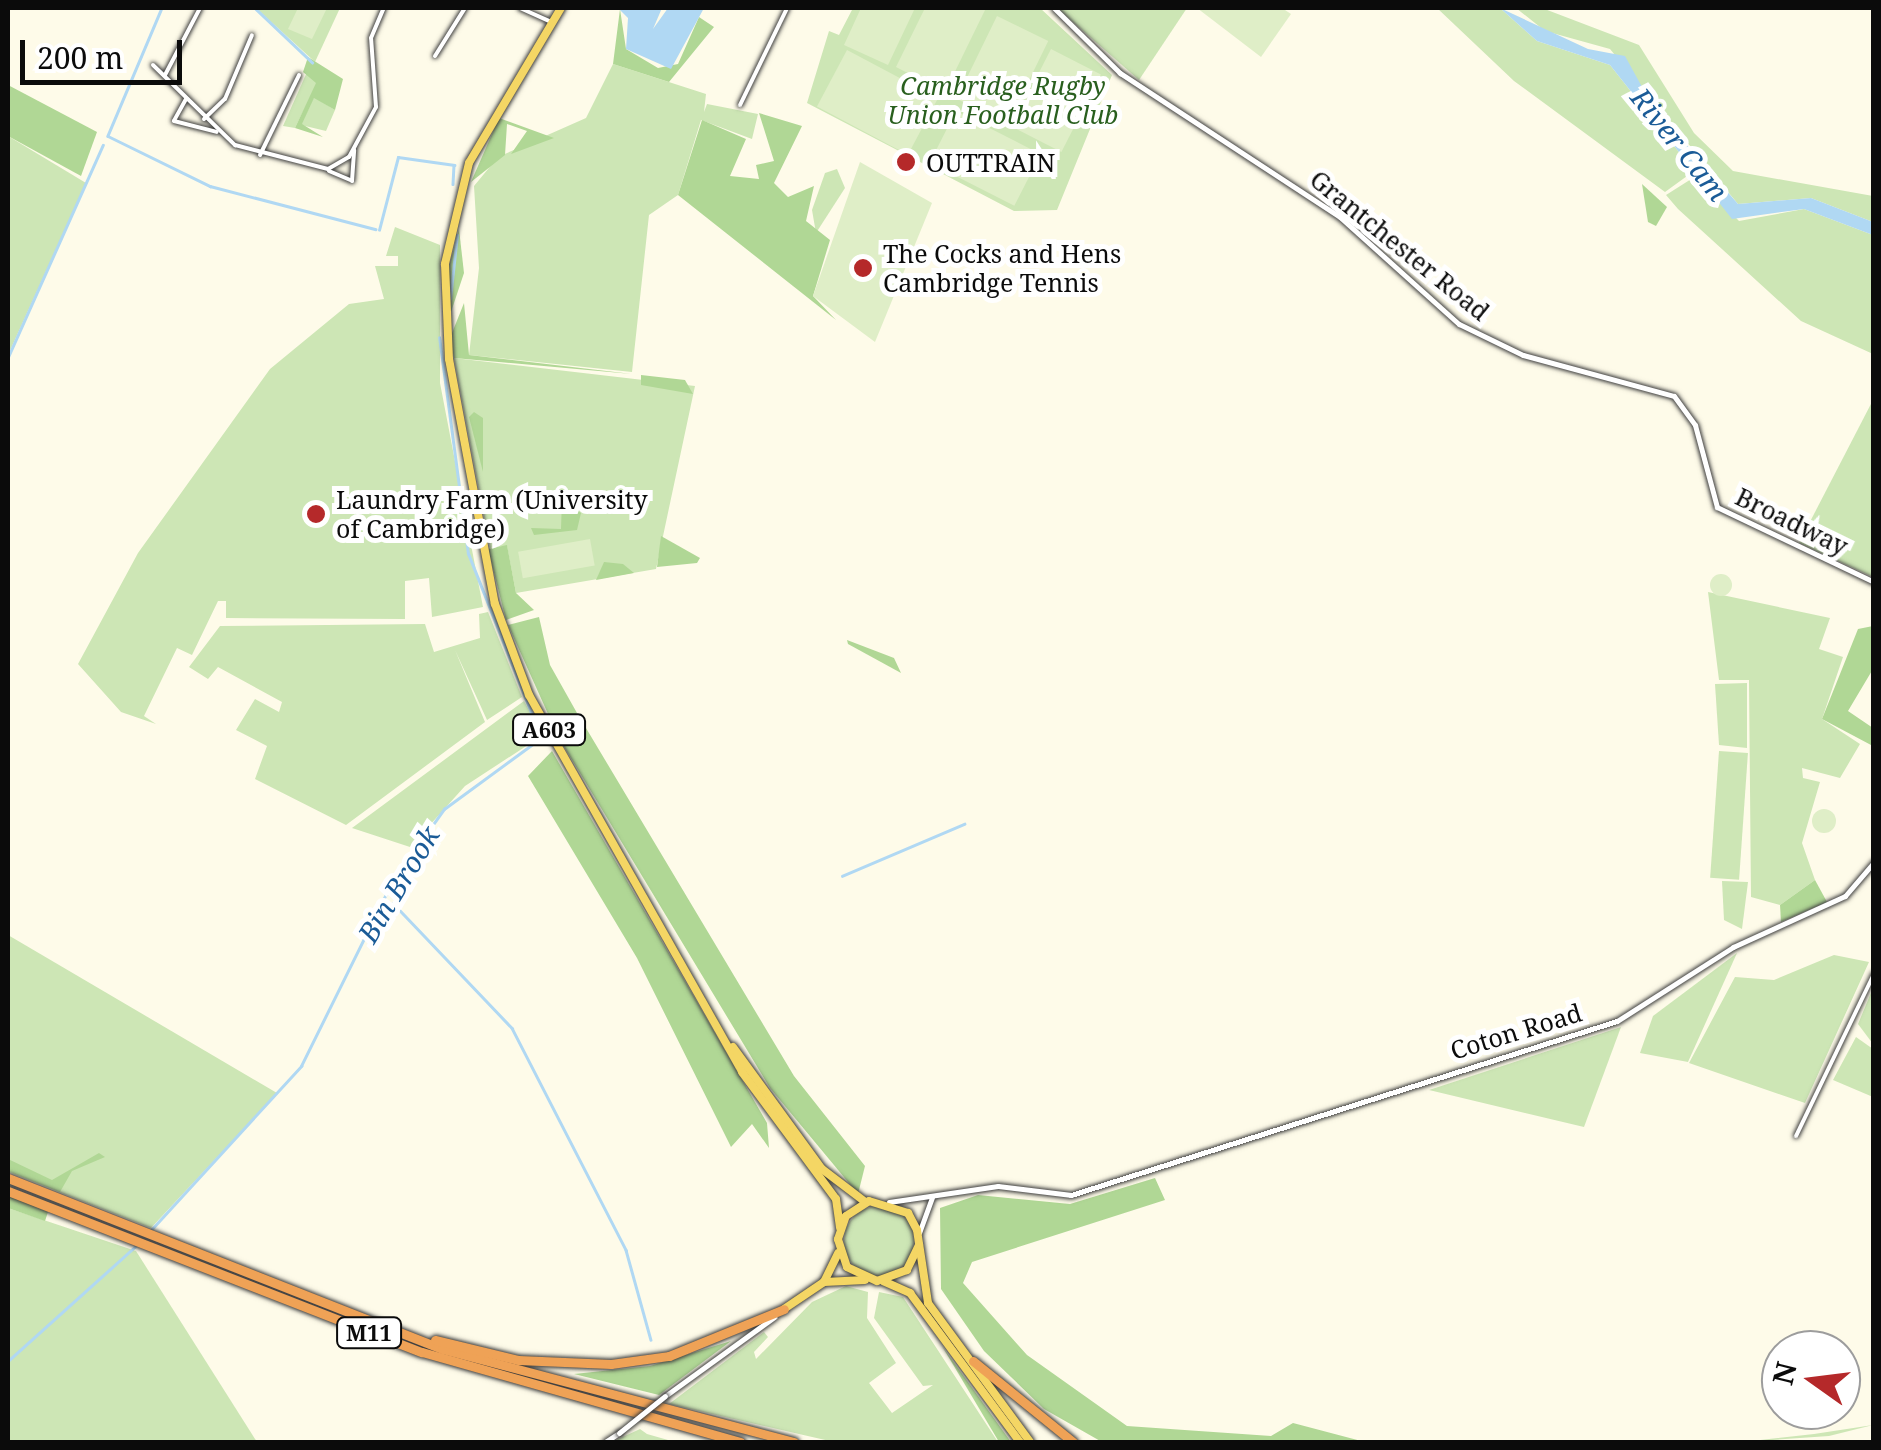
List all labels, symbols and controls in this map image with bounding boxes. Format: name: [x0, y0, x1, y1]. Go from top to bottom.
scale bar: [25, 20, 188, 82]
text: 200 m: [37, 37, 123, 78]
park label: Cambridge Rugby Union Football Club: [888, 71, 1118, 130]
water label: River Cam: [1624, 81, 1736, 207]
place label: OUTTRAIN: [926, 147, 1055, 177]
marker: OUTTRAIN: [895, 151, 917, 173]
street label: Grantchester Road: [1304, 164, 1496, 326]
place label: The Cocks and Hens Cambridge Tennis: [883, 239, 1121, 298]
marker: The Cocks and Hens Cambridge Tennis: [852, 257, 874, 279]
street label: Broadway: [1731, 481, 1853, 561]
place label: Laundry Farm (University of Cambridge): [336, 485, 648, 544]
marker: Laundry Farm (University of Cambridge): [305, 503, 327, 525]
road number: A603: [512, 713, 586, 747]
water label: Bin Brook: [350, 820, 446, 948]
street label: Coton Road: [1447, 997, 1585, 1065]
road number: M11: [334, 1316, 404, 1350]
north arrow: [1761, 1330, 1861, 1430]
text: N: [1763, 1358, 1805, 1389]

